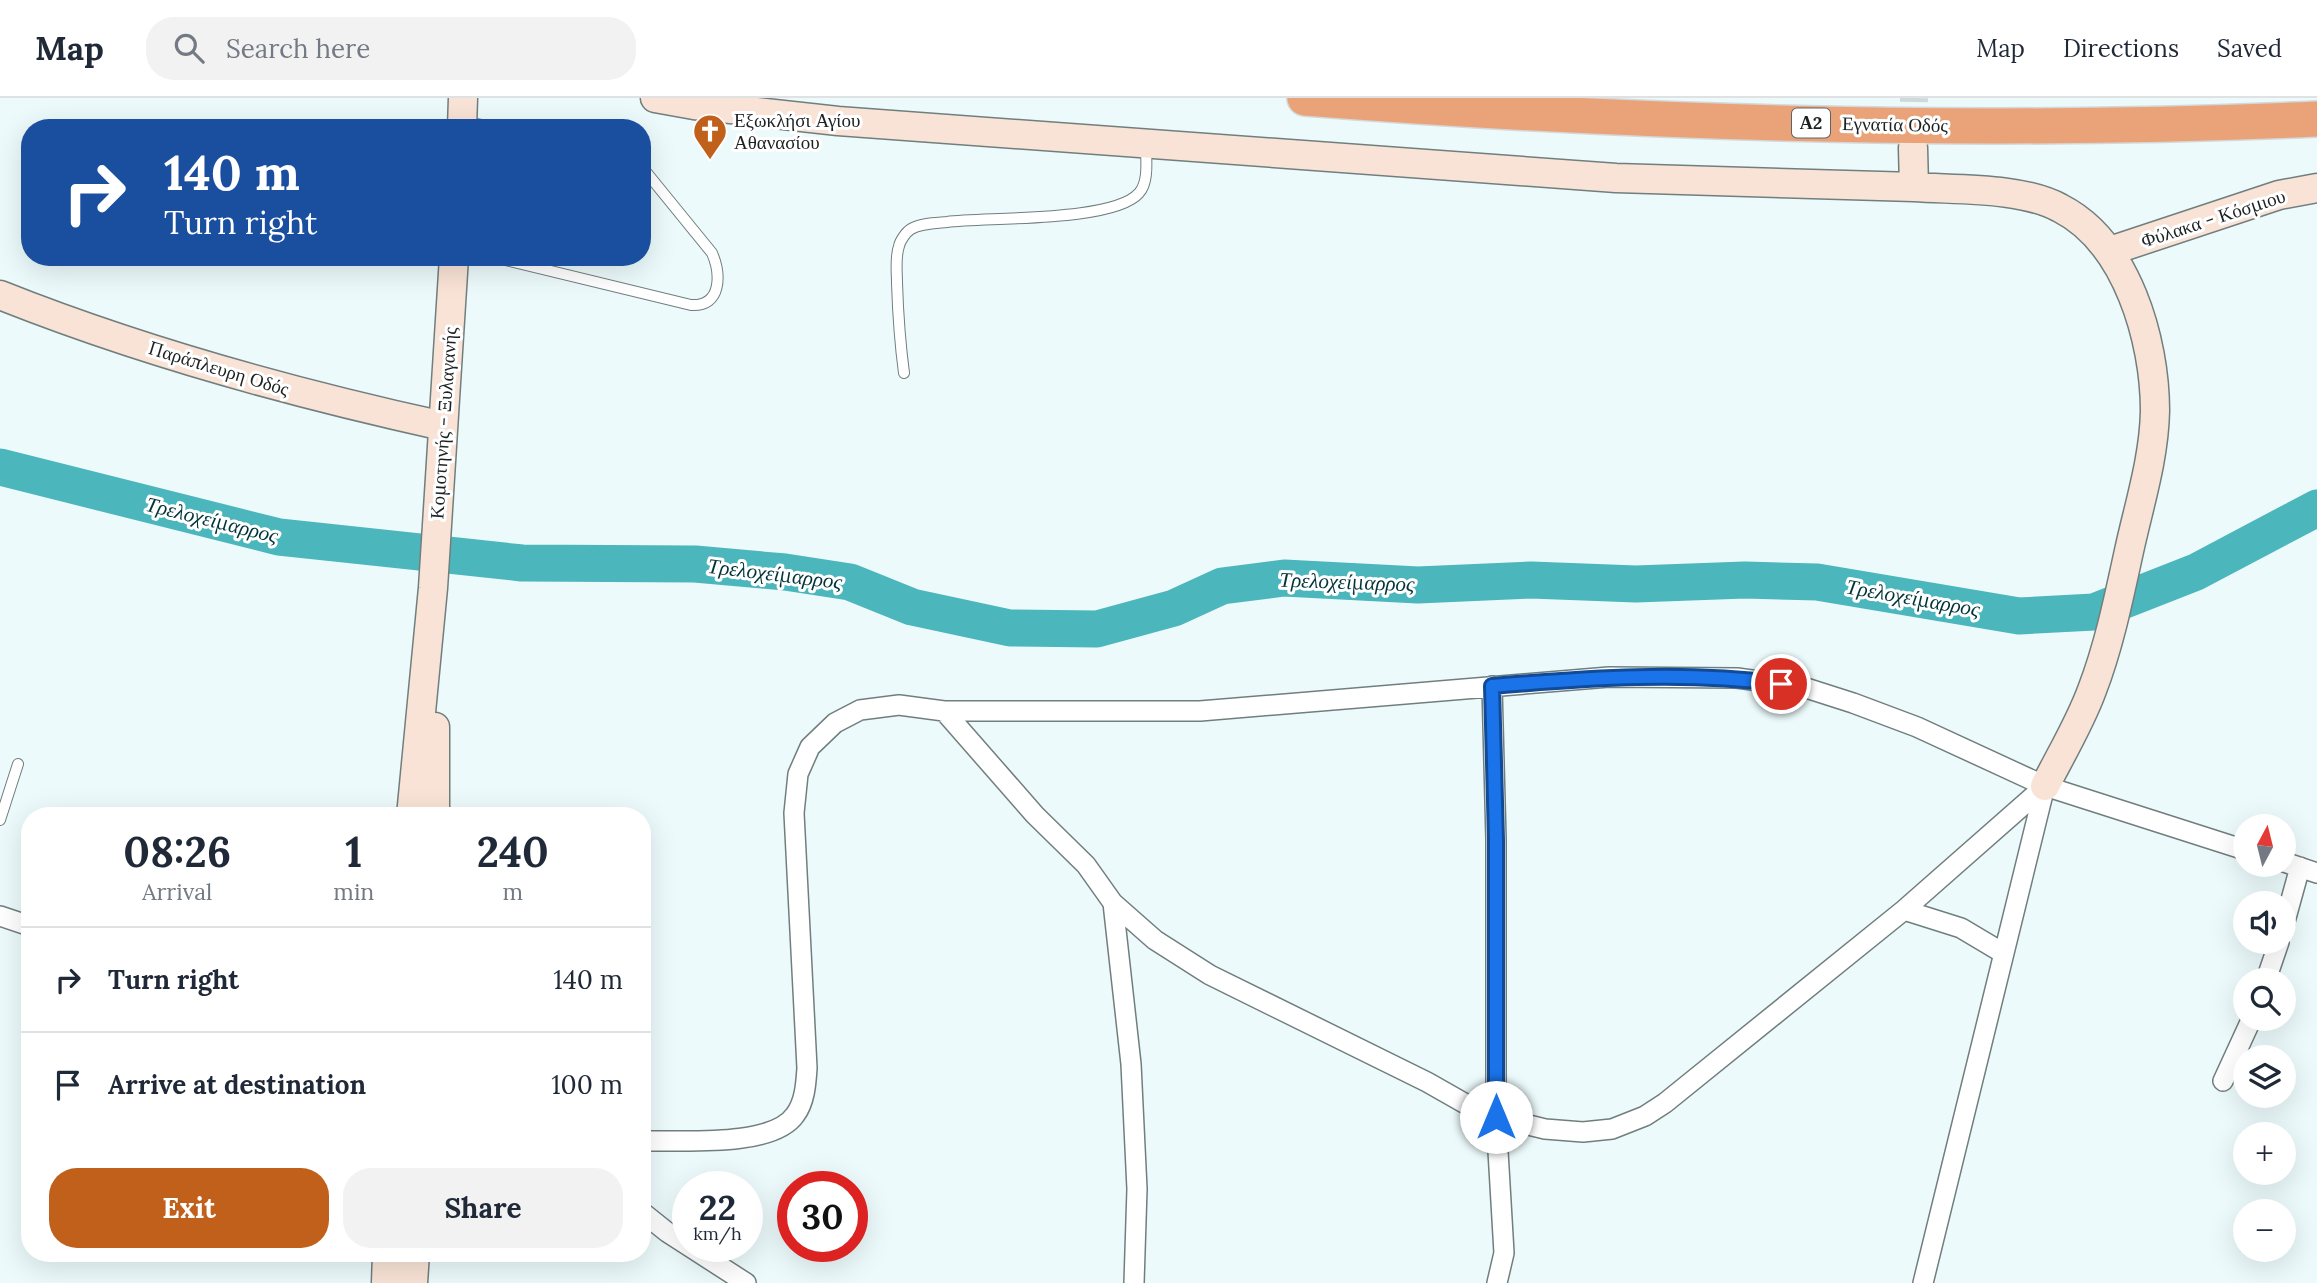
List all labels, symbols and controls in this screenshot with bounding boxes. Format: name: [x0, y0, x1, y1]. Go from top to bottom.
search box: [146, 17, 636, 80]
text: Map: [35, 27, 104, 69]
icon: search: [170, 29, 208, 67]
text: Search here: [226, 32, 370, 65]
text: Map: [1976, 33, 2025, 64]
text: Directions: [2063, 33, 2179, 64]
text: Saved: [2217, 33, 2282, 64]
place label: Εξωκλήσι Αγίου Αθανασίου: [734, 108, 860, 154]
road number: Α2: [1792, 108, 1830, 138]
street label: Εγνατία Οδός: [1842, 111, 1949, 137]
church icon: Εξωκλήσι Αγίου Αθανασίου: [691, 112, 729, 161]
text: 140 m: [164, 141, 300, 203]
icon: right: [49, 147, 140, 238]
street label: Φύλακα - Κόσμιου: [2138, 183, 2288, 253]
text: Turn right: [164, 202, 317, 243]
street label: Κομοτηνής - Ξυλαγανής: [424, 326, 462, 520]
street label: Παράπλευρη Οδός: [146, 335, 293, 401]
water label: Τρελοχείμαρρος: [143, 490, 281, 549]
water label: Τρελοχείμαρρος: [706, 552, 844, 595]
water label: Τρελοχείμαρρος: [1279, 566, 1416, 597]
water label: Τρελοχείμαρρος: [1844, 572, 1982, 623]
pin: [1751, 654, 1811, 714]
icon: arrive: [1762, 665, 1800, 703]
north arrow: [2233, 814, 2296, 877]
map controls: [2233, 814, 2296, 1262]
text: 08:26: [123, 825, 231, 879]
text: 1: [345, 825, 362, 879]
text: 240: [477, 825, 549, 879]
text: Arrival: [142, 877, 212, 906]
text: min: [333, 877, 374, 906]
text: m: [502, 877, 523, 906]
button: sound: [2233, 891, 2296, 954]
icon: right: [49, 961, 87, 999]
text: Turn right: [108, 963, 239, 996]
text: 140 m: [553, 963, 623, 996]
button: search: [2233, 968, 2296, 1031]
button: layers: [2233, 1045, 2296, 1108]
icon: arrive: [49, 1066, 87, 1104]
text: Arrive at destination: [108, 1068, 366, 1101]
text: 100 m: [551, 1068, 623, 1101]
position arrow: [1459, 1080, 1533, 1154]
button: +: [2233, 1122, 2296, 1185]
button: Exit: [49, 1168, 329, 1248]
button: Share: [343, 1168, 623, 1248]
speed limit sign: 30: [777, 1171, 868, 1262]
text: 22: [699, 1185, 736, 1230]
button: −: [2233, 1199, 2296, 1262]
text: km/h: [693, 1222, 742, 1245]

